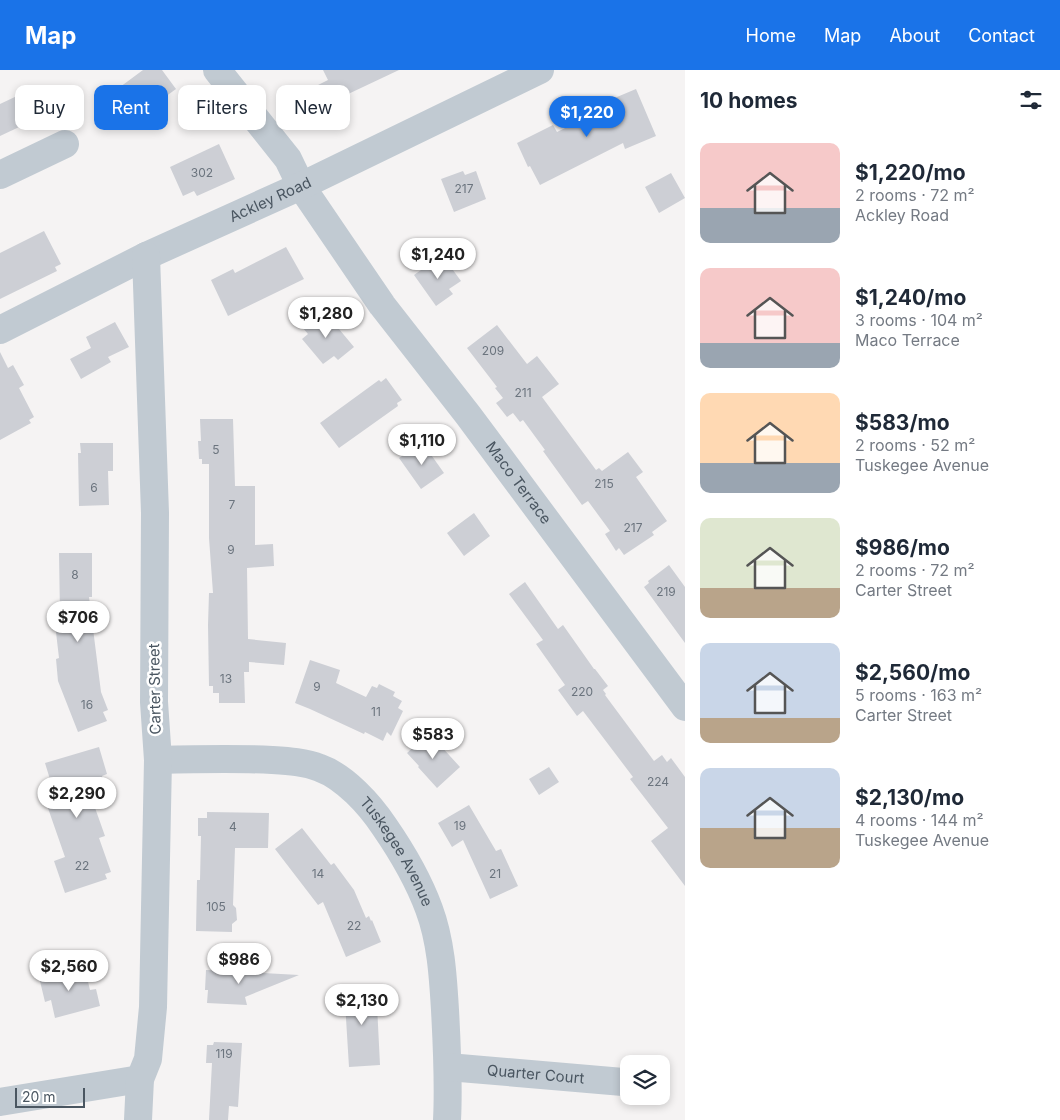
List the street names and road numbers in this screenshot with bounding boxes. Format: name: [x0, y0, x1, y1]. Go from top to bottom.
street label: Ackley Road: [226, 173, 314, 226]
street label: Maco Terrace: [482, 437, 556, 528]
street label: Carter Street: [144, 643, 165, 735]
street label: Tuskegee Avenue: [356, 793, 437, 909]
street label: Quarter Court: [486, 1060, 585, 1088]

